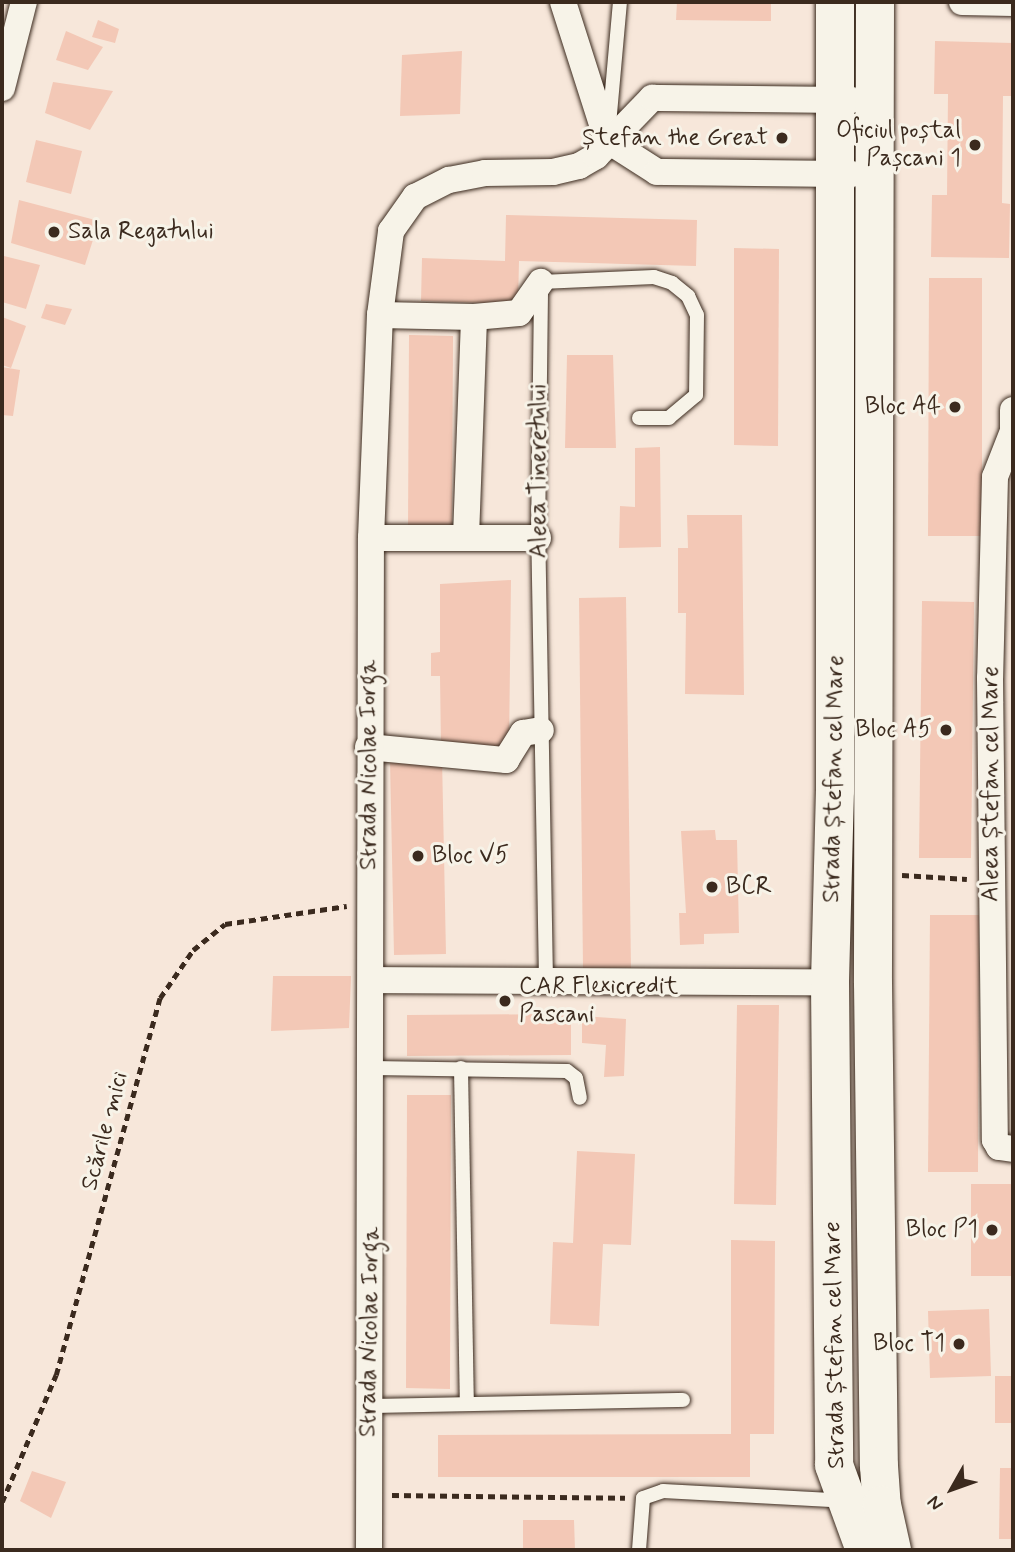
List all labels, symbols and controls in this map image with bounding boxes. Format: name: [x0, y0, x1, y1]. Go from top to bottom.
place label: Oficiul poștal Pașcani 1: [835, 117, 961, 173]
place label: Ștefan the Great: [585, 124, 768, 152]
marker: Ștefan the Great: [774, 130, 790, 146]
marker: Oficiul poștal Pașcani 1: [967, 137, 983, 153]
place label: Sala Regatului: [68, 218, 212, 246]
marker: Sala Regatului: [46, 224, 62, 240]
street label: Aleea Tineretului: [525, 386, 553, 556]
place label: Bloc A4: [864, 393, 941, 421]
marker: Bloc A4: [947, 399, 963, 415]
street label: Strada Ștefan cel Mare: [817, 654, 851, 904]
street label: Strada Nicolae Iorga: [355, 659, 383, 871]
street label: Aleea Ștefan cel Mare: [977, 665, 1005, 903]
place label: Bloc A5: [855, 716, 932, 744]
marker: Bloc A5: [938, 722, 954, 738]
place label: Bloc V5: [432, 842, 509, 870]
marker: Bloc V5: [410, 848, 426, 864]
place label: BCR: [726, 873, 772, 901]
marker: BCR: [704, 879, 720, 895]
place label: CAR Flexicredit Pascani: [519, 973, 678, 1029]
marker: CAR Flexicredit Pascani: [497, 993, 513, 1009]
street label: Scările mici: [76, 1071, 134, 1191]
place label: Bloc P1: [906, 1216, 978, 1244]
street label: Strada Ștefan cel Mare: [818, 1220, 852, 1470]
marker: Bloc P1: [984, 1222, 1000, 1238]
street label: Strada Nicolae Iorga: [354, 1225, 386, 1439]
place label: Bloc T1: [873, 1330, 945, 1358]
marker: Bloc T1: [951, 1336, 967, 1352]
north arrow: [917, 1454, 987, 1524]
text: N: [922, 1490, 949, 1516]

